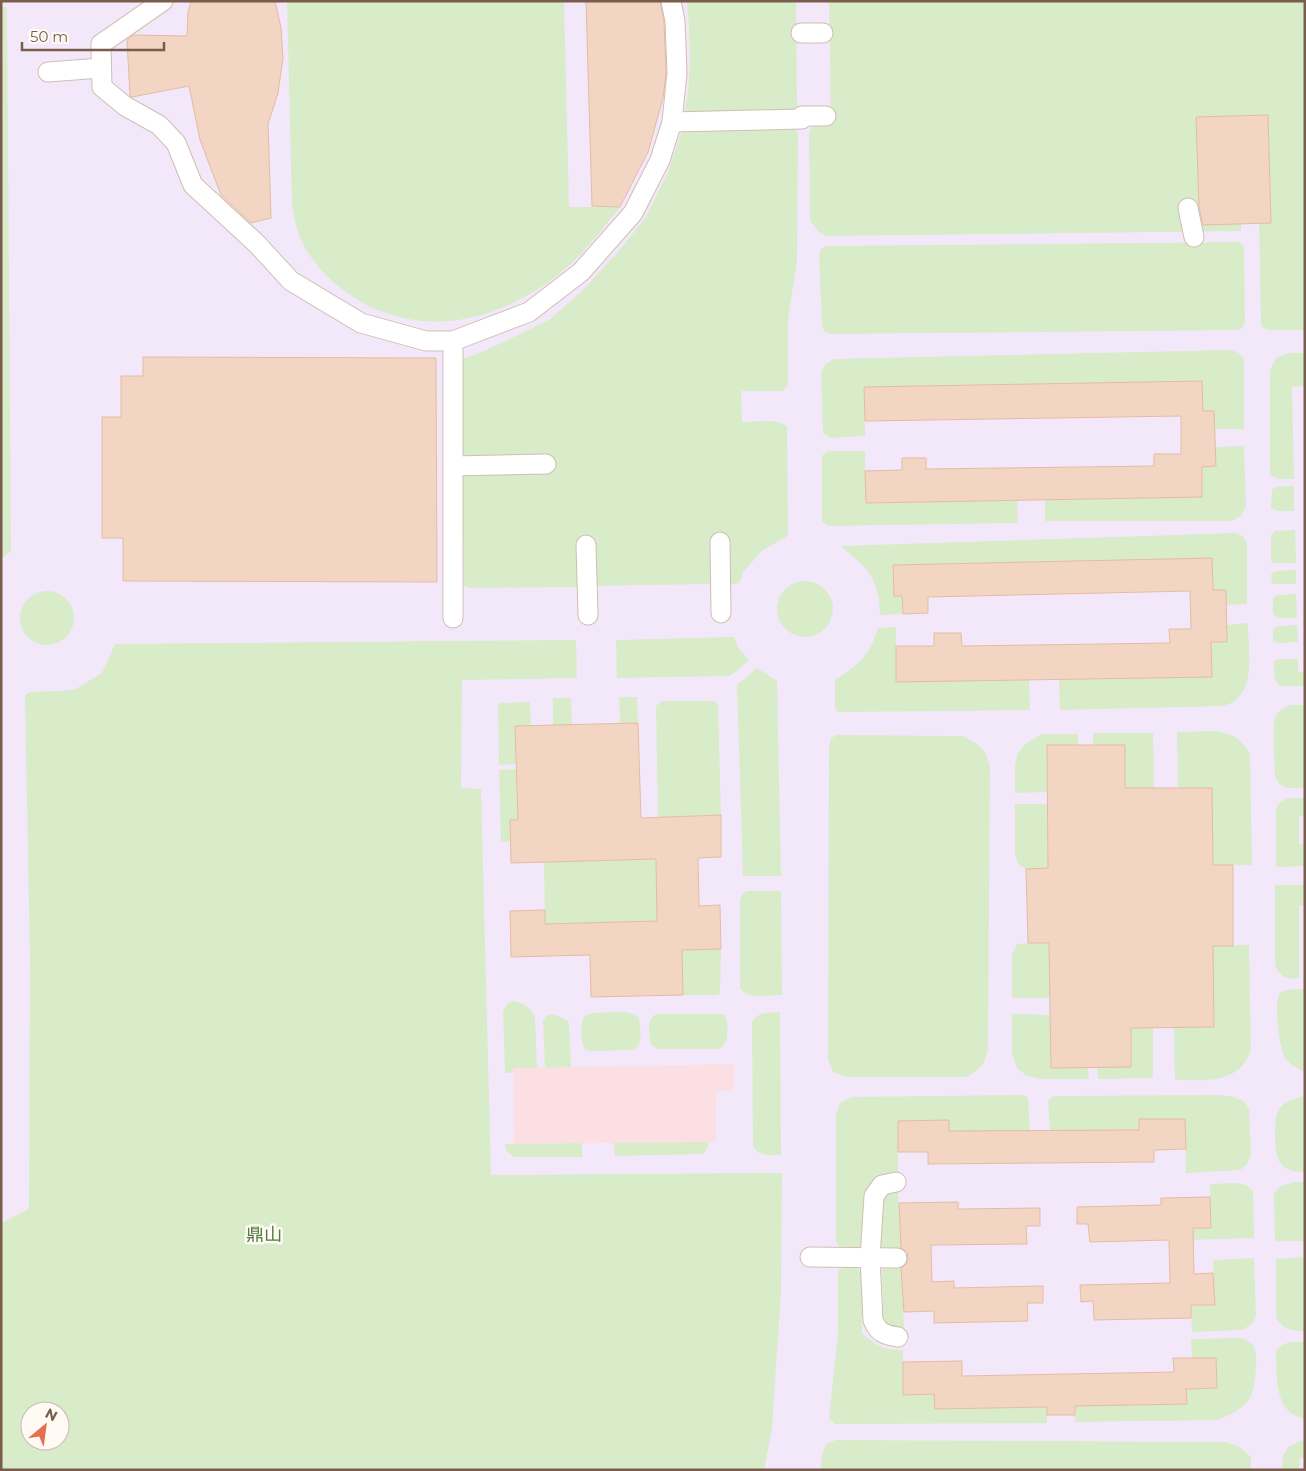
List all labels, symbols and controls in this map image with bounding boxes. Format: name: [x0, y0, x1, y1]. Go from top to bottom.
scale bar: [22, 20, 165, 52]
text: 50 m: [30, 27, 68, 46]
park label: 鼎山: [246, 1224, 282, 1246]
north arrow: [20, 1401, 70, 1451]
text: N: [42, 1404, 61, 1425]

